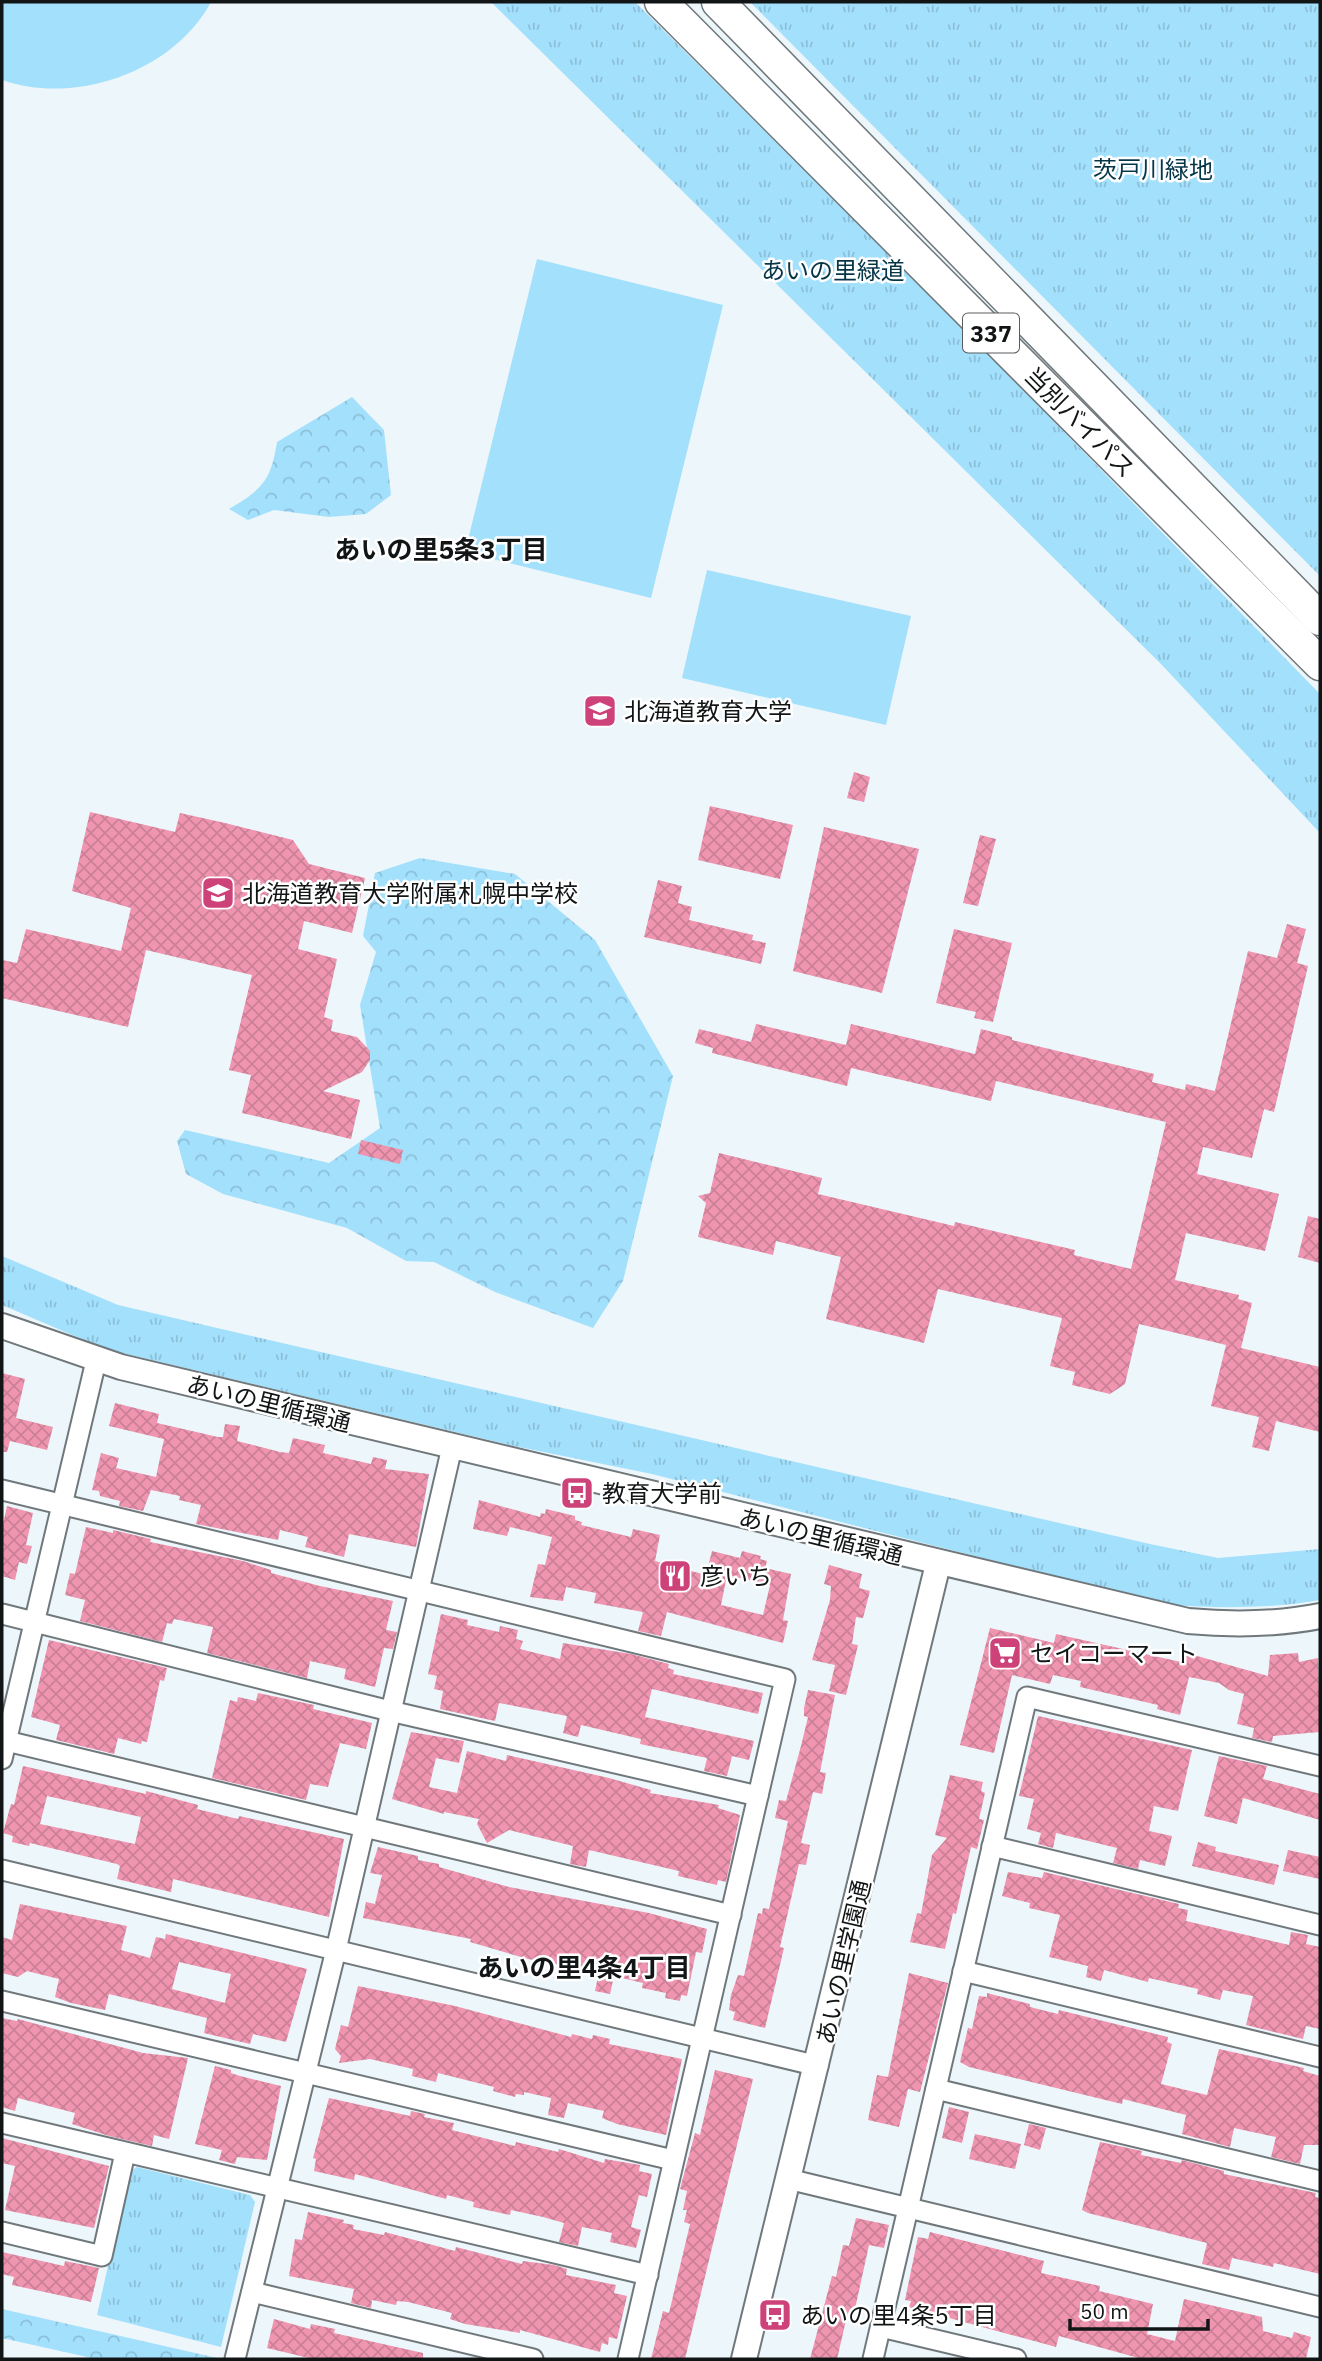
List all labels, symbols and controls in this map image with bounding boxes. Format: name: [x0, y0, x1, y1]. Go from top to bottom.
park label: 茨戸川緑地: [1093, 153, 1213, 185]
park label: あいの里緑道: [761, 254, 905, 286]
road number: 337: [963, 314, 1019, 352]
street label: 当別バイパス: [1018, 360, 1142, 484]
district label: あいの里5条3丁目: [334, 532, 548, 566]
school or university icon: 北海道教育大学: [581, 692, 619, 730]
place label: 北海道教育大学: [624, 695, 792, 727]
school or university icon: 北海道教育大学附属札幌中学校: [199, 874, 237, 912]
place label: 北海道教育大学附属札幌中学校: [242, 877, 578, 909]
street label: あいの里循環通: [184, 1367, 354, 1439]
bus stop icon: 教育大学前: [558, 1474, 596, 1512]
place label: 教育大学前: [602, 1477, 722, 1509]
street label: あいの里循環通: [736, 1500, 906, 1572]
restaurant icon: 彦いち: [656, 1557, 694, 1595]
place label: 彦いち: [700, 1560, 772, 1592]
supermarket icon: セイコーマート: [986, 1634, 1024, 1672]
place label: セイコーマート: [1030, 1637, 1198, 1669]
street label: あいの里学園通: [809, 1877, 877, 2047]
district label: あいの里4条4丁目: [477, 1950, 691, 1984]
scale bar: [1070, 2288, 1208, 2332]
bus stop icon: あいの里4条5丁目: [756, 2296, 794, 2334]
text: 50 m: [1080, 2297, 1129, 2325]
place label: あいの里4条5丁目: [800, 2299, 997, 2331]

